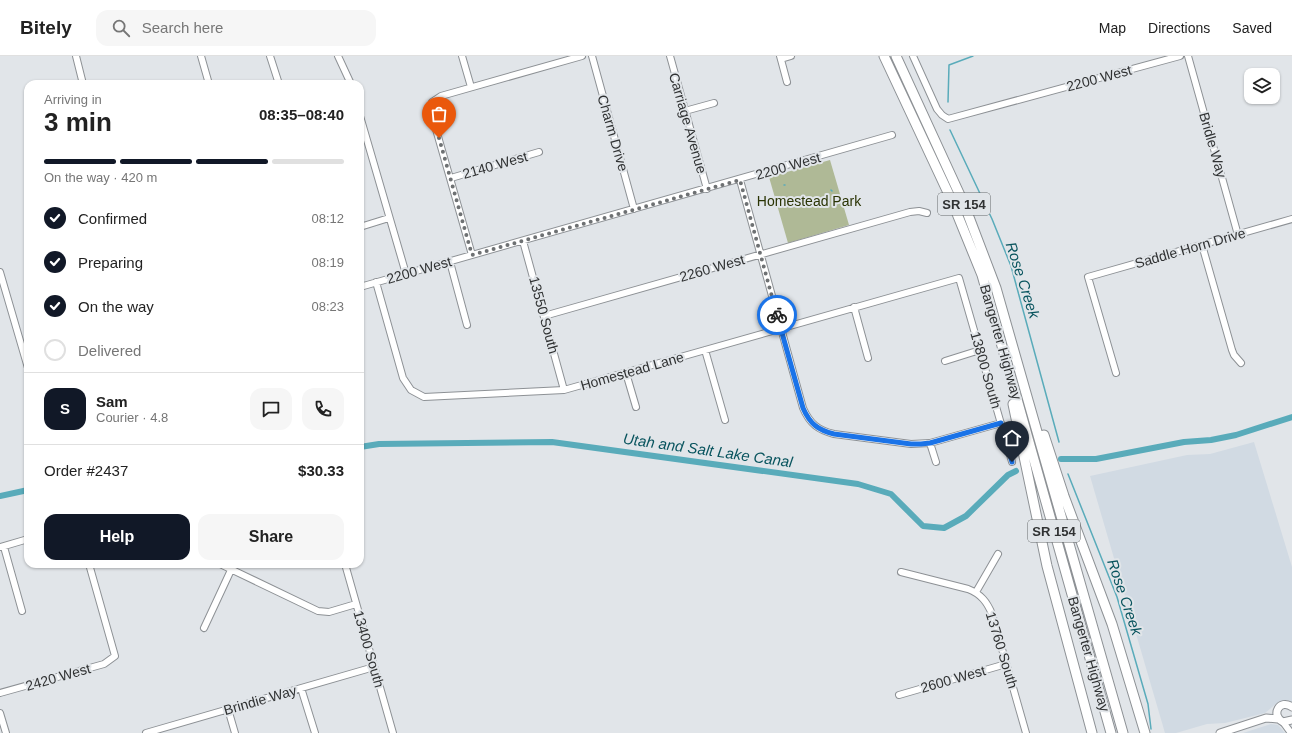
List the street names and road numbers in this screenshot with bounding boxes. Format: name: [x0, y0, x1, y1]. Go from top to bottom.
street label: 2200 West: [1065, 62, 1133, 94]
street label: Carriage Avenue: [666, 71, 710, 175]
street label: Charm Drive: [594, 93, 632, 173]
street label: Bridle Way: [1196, 111, 1230, 179]
street label: 2140 West: [461, 148, 529, 182]
street label: 2200 West: [754, 149, 822, 183]
road number: SR 154: [938, 193, 990, 215]
street label: Saddle Horn Drive: [1133, 224, 1247, 271]
street label: 2260 West: [678, 251, 746, 285]
street label: 2200 West: [385, 253, 453, 287]
street label: 13550 South: [526, 275, 562, 355]
street label: Bangerter Highway: [977, 283, 1025, 401]
street label: 13800 South: [967, 330, 1005, 410]
street label: Homestead Lane: [579, 349, 686, 393]
road number: SR 154: [1028, 520, 1080, 542]
street label: Bangerter Highway: [1065, 595, 1113, 713]
street label: 13400 South: [350, 609, 388, 689]
street label: 13760 South: [983, 610, 1021, 690]
street label: 2420 West: [24, 660, 92, 694]
street label: 2600 West: [919, 662, 987, 696]
street label: Brindie Way: [222, 682, 298, 718]

